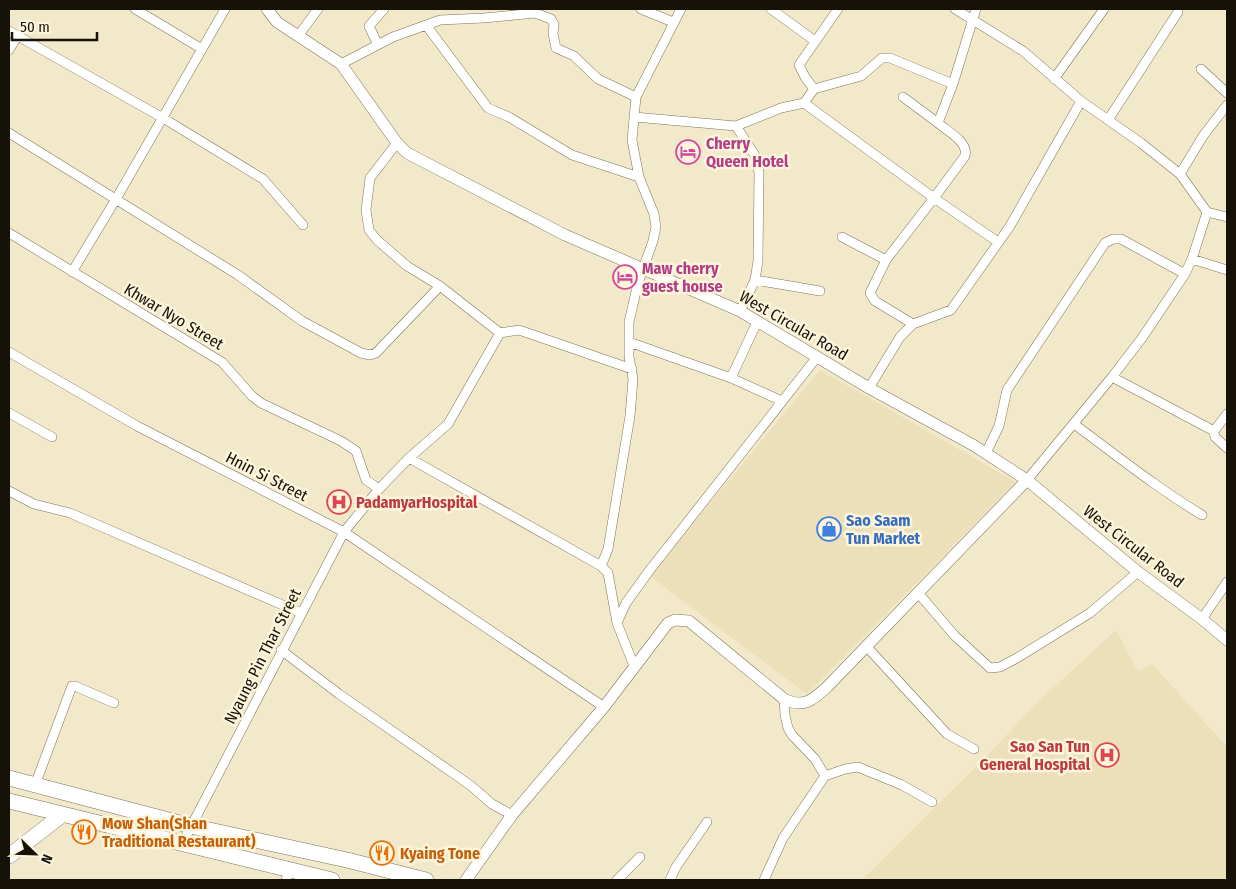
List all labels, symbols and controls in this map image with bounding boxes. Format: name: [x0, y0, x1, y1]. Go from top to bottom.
scale bar: [12, 10, 98, 42]
text: 50 m: [20, 18, 50, 36]
place label: Cherry Queen Hotel: [706, 134, 789, 171]
hotel icon: Cherry Queen Hotel: [675, 139, 701, 165]
place label: Maw cherry guest house: [642, 259, 723, 296]
hotel icon: Maw cherry guest house: [612, 264, 638, 290]
street label: Khwar Nyo Street: [121, 279, 228, 354]
street label: West Circular Road: [736, 287, 852, 364]
street label: Hnin Si Street: [223, 448, 312, 506]
hospital icon: PadamyarHospital: [326, 489, 352, 515]
place label: PadamyarHospital: [356, 493, 478, 512]
street label: West Circular Road: [1080, 501, 1188, 592]
place label: Sao Saam Tun Market: [846, 511, 921, 548]
shop icon: Sao Saam Tun Market: [816, 516, 842, 542]
street label: Nyaung Pin Thar Street: [220, 585, 305, 727]
place label: Sao San Tun General Hospital: [979, 737, 1091, 774]
hospital icon: Sao San Tun General Hospital: [1094, 742, 1120, 768]
place label: Mow Shan(Shan Traditional Restaurant): [102, 814, 256, 851]
restaurant icon: Mow Shan(Shan Traditional Restaurant): [71, 819, 97, 845]
north arrow: [10, 829, 60, 879]
restaurant icon: Kyaing Tone: [369, 840, 395, 866]
place label: Kyaing Tone: [400, 844, 480, 863]
text: N: [37, 852, 56, 866]

